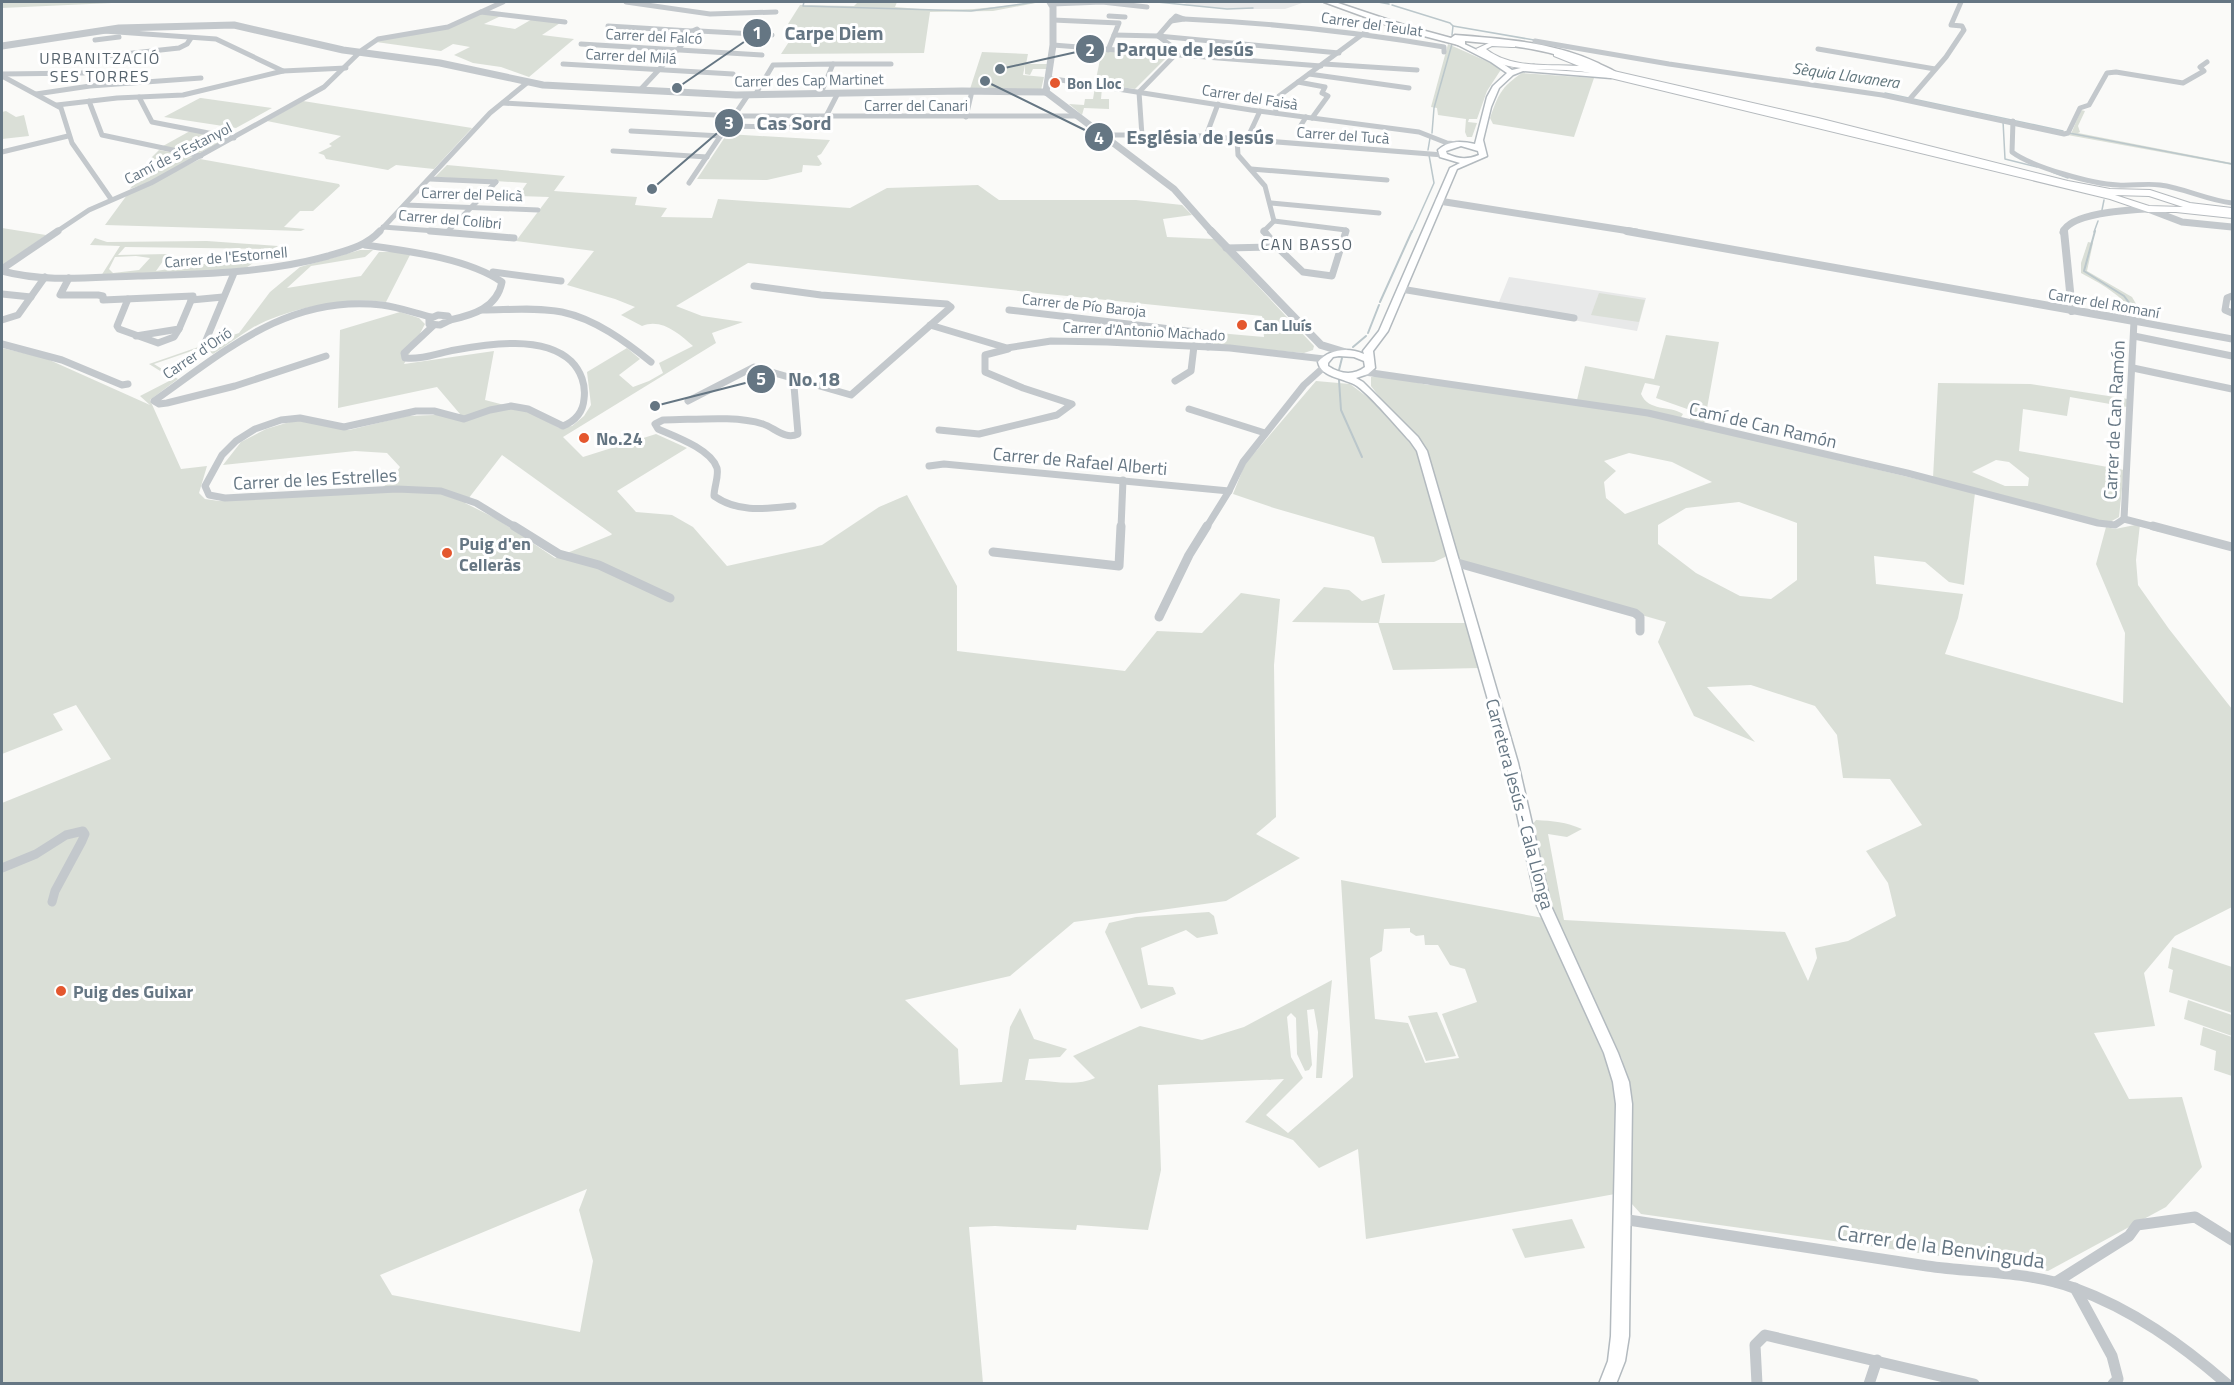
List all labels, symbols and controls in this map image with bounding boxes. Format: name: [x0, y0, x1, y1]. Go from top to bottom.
street label: Carrer del Teulat: [1320, 5, 1425, 43]
callout: Carpe Diem: [742, 14, 895, 52]
text: Carpe Diem: [785, 17, 883, 48]
text: 1: [752, 19, 762, 46]
street label: Carrer del Falcó: [605, 22, 703, 50]
callout: Parque de Jesús: [1075, 30, 1266, 68]
text: Parque de Jesús: [1116, 33, 1254, 64]
text: 2: [1085, 36, 1095, 63]
street label: Carrer del Milá: [585, 42, 678, 70]
district label: URBANITZACIÓ SES TORRES: [39, 46, 161, 88]
water label: Sèquia Llavanera: [1791, 56, 1902, 95]
street label: Carrer des Cap Martinet: [734, 67, 885, 93]
place label: Bon Lloc: [1067, 72, 1122, 95]
marker: Bon Lloc: [1048, 76, 1062, 90]
street label: Carrer del Faisà: [1200, 78, 1300, 116]
street label: Carrer del Canari: [864, 94, 968, 117]
callout: Cas Sord: [714, 104, 843, 142]
text: Cas Sord: [757, 107, 831, 138]
text: 3: [724, 109, 734, 136]
street label: Camí de s'Estanyol: [120, 116, 236, 190]
callout: Església de Jesús: [1084, 118, 1286, 156]
street label: Carrer del Tucà: [1296, 120, 1391, 150]
text: Església de Jesús: [1126, 121, 1274, 152]
text: 4: [1094, 124, 1104, 151]
street label: Carrer del Pelicà: [421, 181, 524, 207]
street label: Carrer del Colibri: [398, 203, 502, 235]
district label: CAN BASSO: [1260, 232, 1354, 256]
street label: Carrer de l'Estornell: [163, 240, 289, 274]
street label: Carrer del Romaní: [2047, 282, 2163, 324]
street label: Carrer de Pío Baroja: [1021, 287, 1148, 323]
place label: Can Lluís: [1254, 314, 1312, 337]
street label: Carrer d'Antonio Machado: [1062, 315, 1226, 347]
marker: Can Lluís: [1235, 318, 1249, 332]
street label: Carrer d'Orió: [158, 321, 236, 385]
street label: Carrer de Can Ramón: [2096, 340, 2132, 500]
callout: No.18: [746, 360, 852, 398]
text: No.18: [788, 363, 840, 394]
text: 5: [756, 365, 766, 392]
street label: Camí de Can Ramón: [1686, 395, 1840, 455]
place label: No.24: [596, 425, 643, 452]
marker: No.24: [577, 431, 591, 445]
street label: Carrer de Rafael Alberti: [992, 440, 1168, 482]
street label: Carrer de les Estrelles: [232, 461, 398, 497]
place label: Puig d'en Celleràs: [459, 530, 531, 578]
marker: Puig d'en Celleràs: [440, 546, 454, 560]
street label: Carretera Jesús - Cala Llonga: [1479, 696, 1561, 912]
place label: Puig des Guixar: [73, 978, 194, 1005]
marker: Puig des Guixar: [54, 984, 68, 998]
street label: Carrer de la Benvinguda: [1835, 1216, 2047, 1276]

